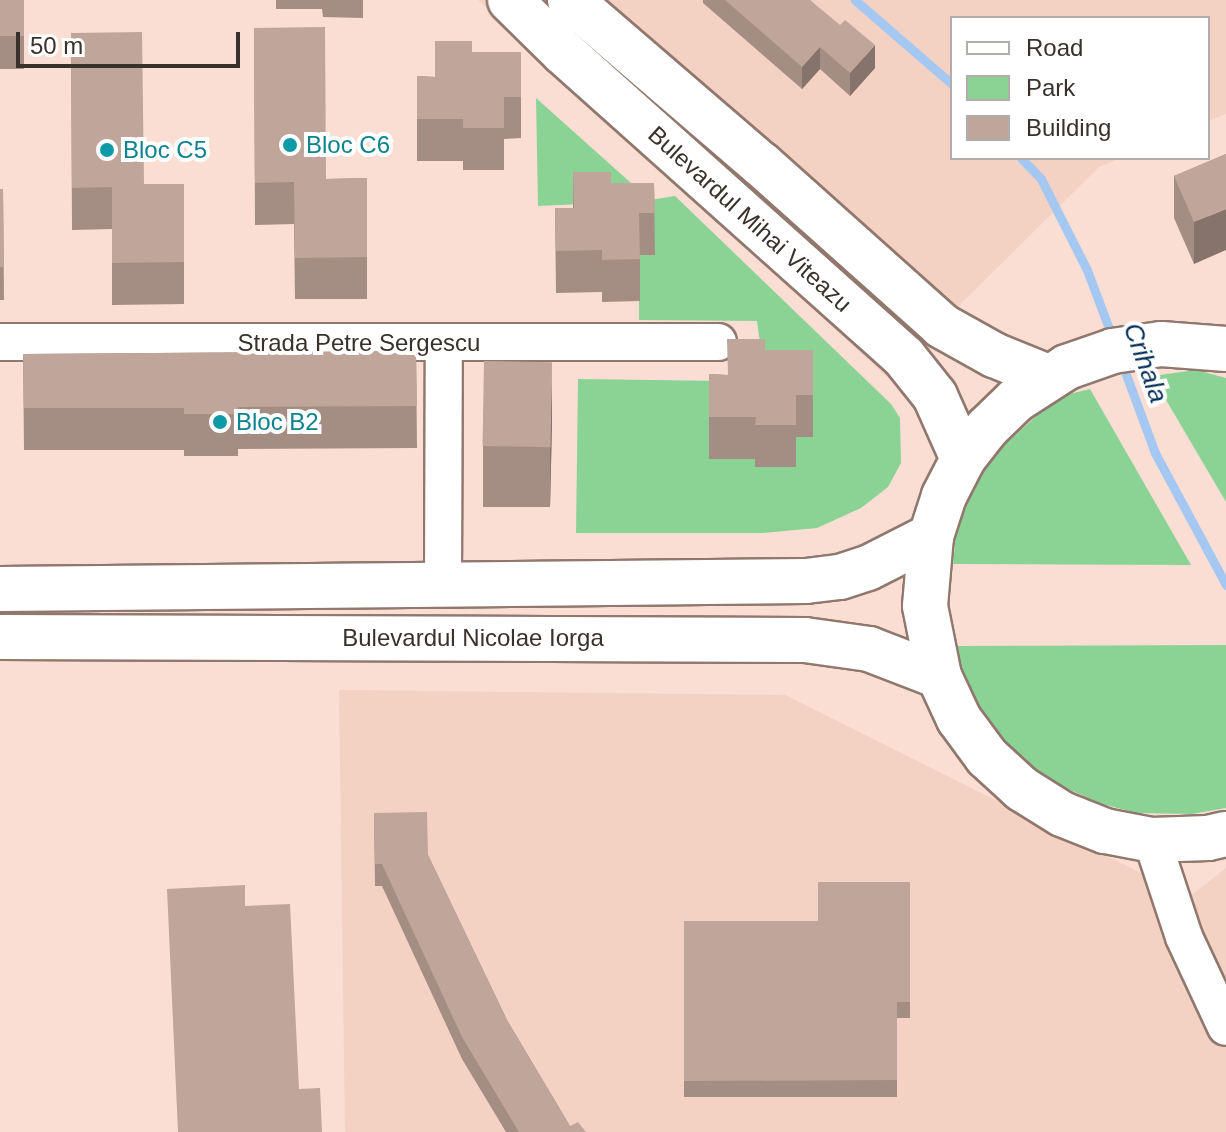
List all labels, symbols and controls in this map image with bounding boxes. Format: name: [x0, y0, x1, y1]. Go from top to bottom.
scale bar: [20, 16, 244, 66]
legend: [950, 16, 1210, 160]
text: 50 m: [30, 32, 83, 59]
text: Road: [1026, 34, 1083, 61]
text: Park: [1026, 74, 1075, 101]
text: Building: [1026, 114, 1111, 141]
street label: Bulevardul Mihai Viteazu: [642, 120, 858, 318]
place label: Bloc C6: [306, 131, 390, 159]
place label: Bloc C5: [123, 136, 207, 164]
marker: Bloc C6: [281, 136, 299, 154]
marker: Bloc C5: [98, 141, 116, 159]
water label: Crihala: [1116, 319, 1174, 407]
street label: Strada Petre Sergescu: [238, 329, 480, 357]
place label: Bloc B2: [236, 408, 319, 436]
marker: Bloc B2: [211, 413, 229, 431]
street label: Bulevardul Nicolae Iorga: [342, 624, 604, 652]

